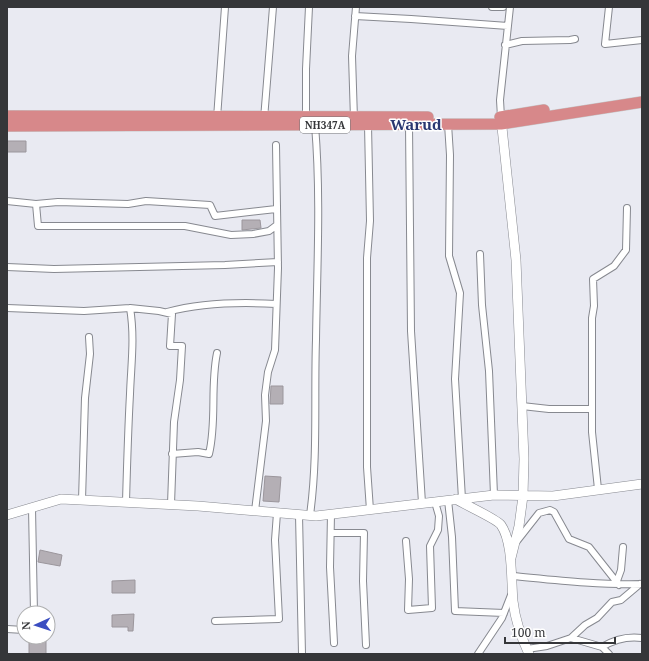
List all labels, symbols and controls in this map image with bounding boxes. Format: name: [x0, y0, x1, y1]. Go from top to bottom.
district label: Warud: [390, 114, 442, 134]
road number: NH347A: [300, 117, 350, 133]
north arrow: [16, 605, 56, 645]
scale bar: [505, 619, 615, 645]
text: N: [18, 620, 33, 630]
text: 100 m: [511, 624, 546, 641]

